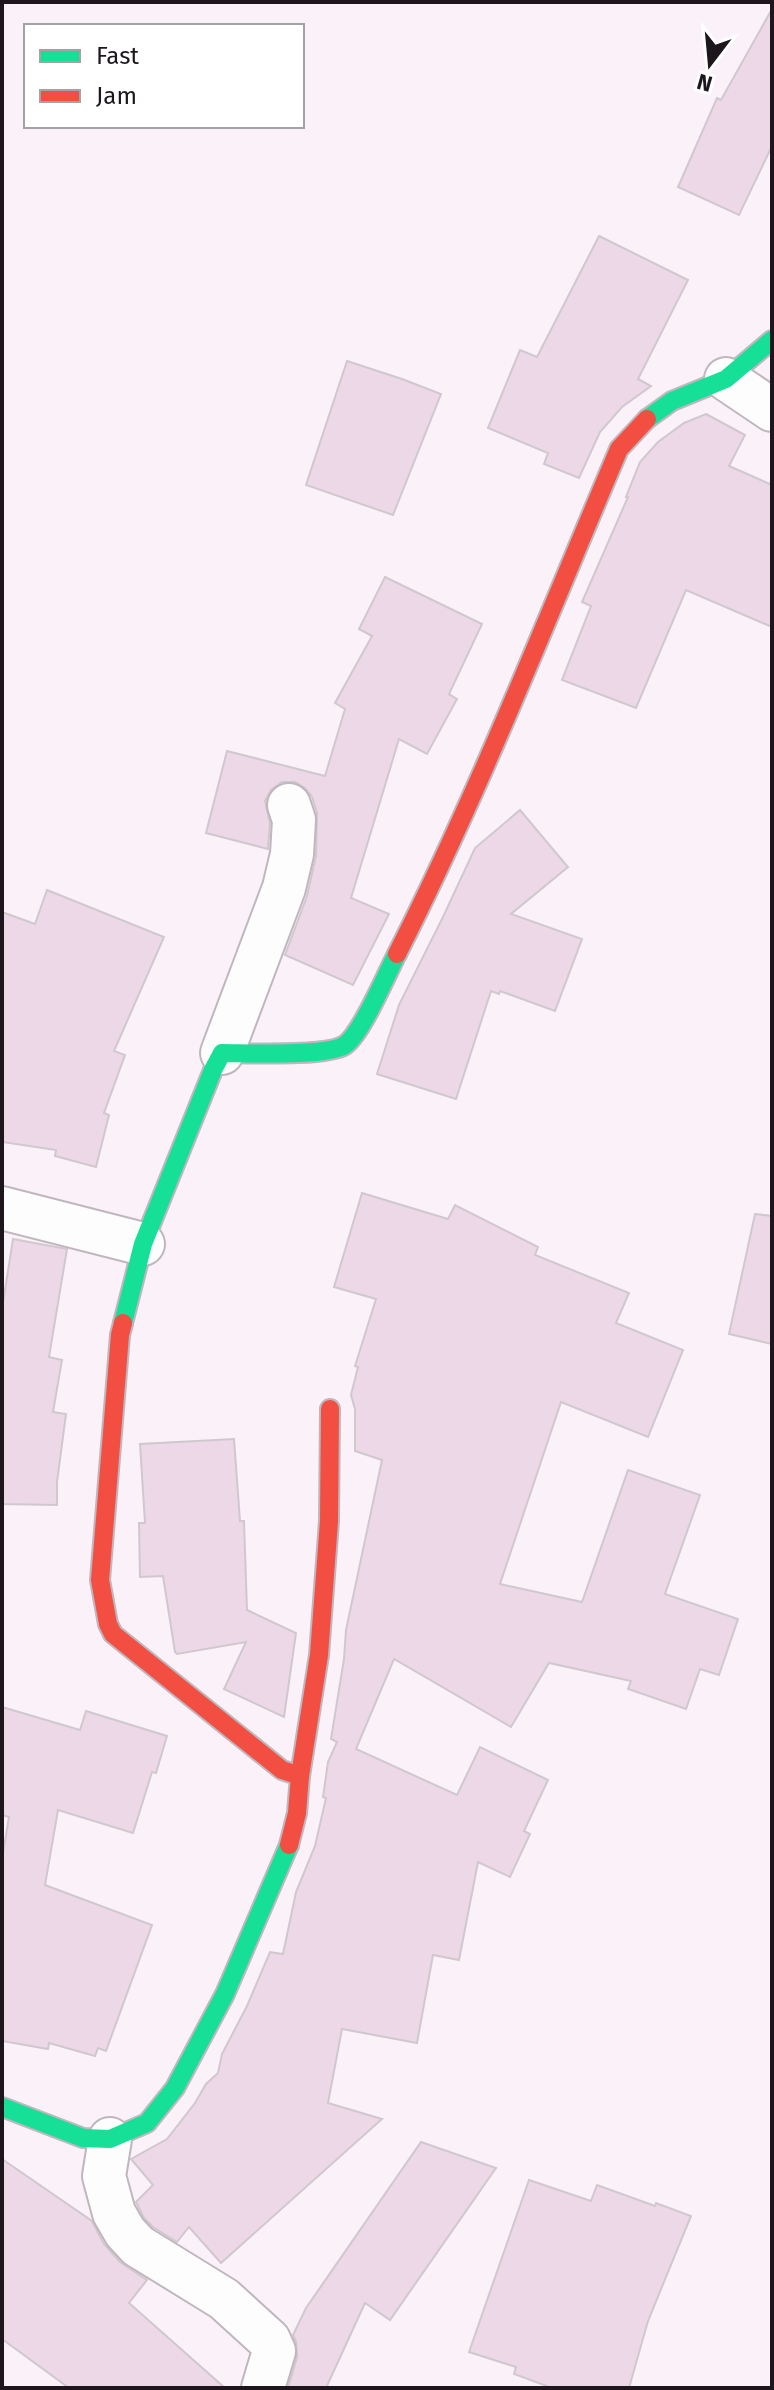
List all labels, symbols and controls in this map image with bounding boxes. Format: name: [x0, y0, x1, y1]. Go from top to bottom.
legend: [24, 24, 304, 128]
north arrow: [670, 24, 750, 104]
text: Fast: [96, 42, 139, 70]
text: N: [694, 68, 715, 98]
text: Jam: [96, 82, 137, 110]

